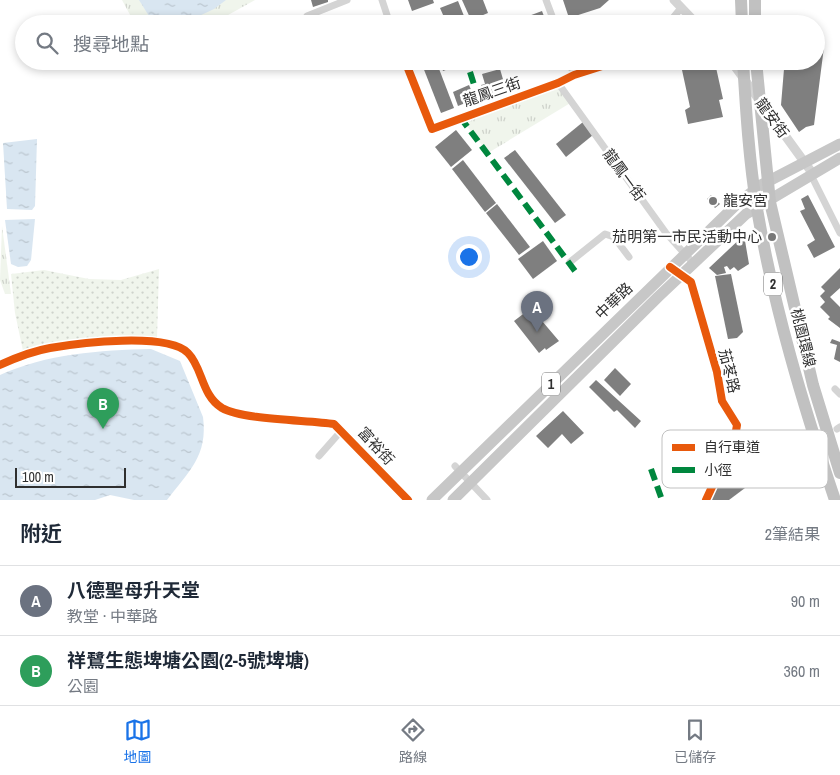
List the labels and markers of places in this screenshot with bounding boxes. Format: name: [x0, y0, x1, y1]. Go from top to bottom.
place label: 龍安宮: [723, 190, 768, 211]
marker: 龍安宮: [707, 195, 719, 207]
place label: 茄明第一市民活動中心: [612, 226, 762, 247]
marker: 茄明第一市民活動中心: [766, 231, 778, 243]
pin: A: [521, 291, 553, 332]
pin: B: [87, 388, 119, 429]

